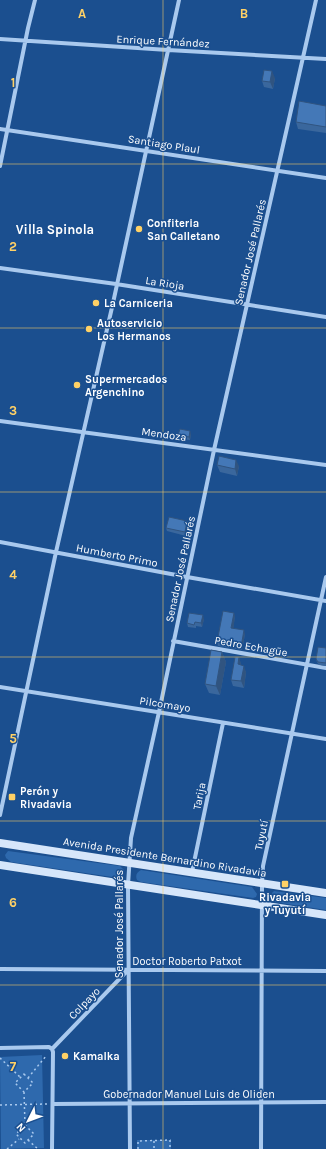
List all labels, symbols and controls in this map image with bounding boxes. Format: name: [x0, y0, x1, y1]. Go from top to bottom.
text: A: [78, 6, 86, 21]
text: B: [240, 6, 248, 21]
street label: Enrique Fernández: [116, 33, 210, 50]
text: 1: [11, 75, 15, 90]
street label: Santiago Plaul: [127, 132, 201, 157]
street label: Senador José Pallarés: [232, 198, 269, 306]
place label: Confiteria San Calletano: [147, 217, 220, 243]
district label: Villa Spinola: [16, 222, 94, 237]
marker: Confiteria San Calletano: [134, 224, 144, 234]
text: 2: [9, 239, 17, 254]
street label: La Rioja: [144, 274, 185, 293]
place label: La Carniceria: [104, 297, 173, 310]
marker: La Carniceria: [91, 298, 101, 308]
place label: Autoservicio Los Hermanos: [97, 317, 171, 343]
marker: Autoservicio Los Hermanos: [84, 324, 94, 334]
place label: Supermercados Argenchino: [85, 373, 168, 399]
marker: Supermercados Argenchino: [72, 380, 82, 390]
text: 3: [9, 403, 17, 418]
street label: Mendoza: [141, 425, 187, 444]
street label: Senador José Pallarés: [163, 515, 198, 623]
street label: Humberto Primo: [75, 541, 159, 570]
text: 4: [9, 567, 17, 582]
street label: Pedro Echagüe: [213, 634, 289, 659]
street label: Pilcomayo: [138, 694, 191, 715]
text: 5: [9, 731, 17, 746]
street label: Tarija: [190, 781, 208, 811]
place label: Perón y Rivadavia: [20, 785, 72, 811]
marker: Perón y Rivadavia: [7, 792, 17, 802]
street label: Tuyutí: [252, 818, 271, 851]
street label: Avenida Presidente Bernardino Rivadavia: [62, 835, 267, 880]
street label: Senador José Pallarés: [113, 870, 126, 978]
marker: Rivadavia y Tuyutí: [280, 879, 290, 889]
place label: Rivadavia y Tuyutí: [259, 891, 311, 917]
text: 6: [9, 895, 17, 910]
street label: Doctor Roberto Patxot: [132, 955, 242, 968]
street label: Colpayo: [66, 985, 103, 1022]
place label: Kamalka: [73, 1050, 120, 1063]
marker: Kamalka: [60, 1051, 70, 1061]
text: 7: [10, 1059, 17, 1074]
street label: Gobernador Manuel Luis de Oliden: [103, 1088, 275, 1101]
north arrow: [8, 1101, 48, 1141]
text: N: [13, 1120, 28, 1135]

